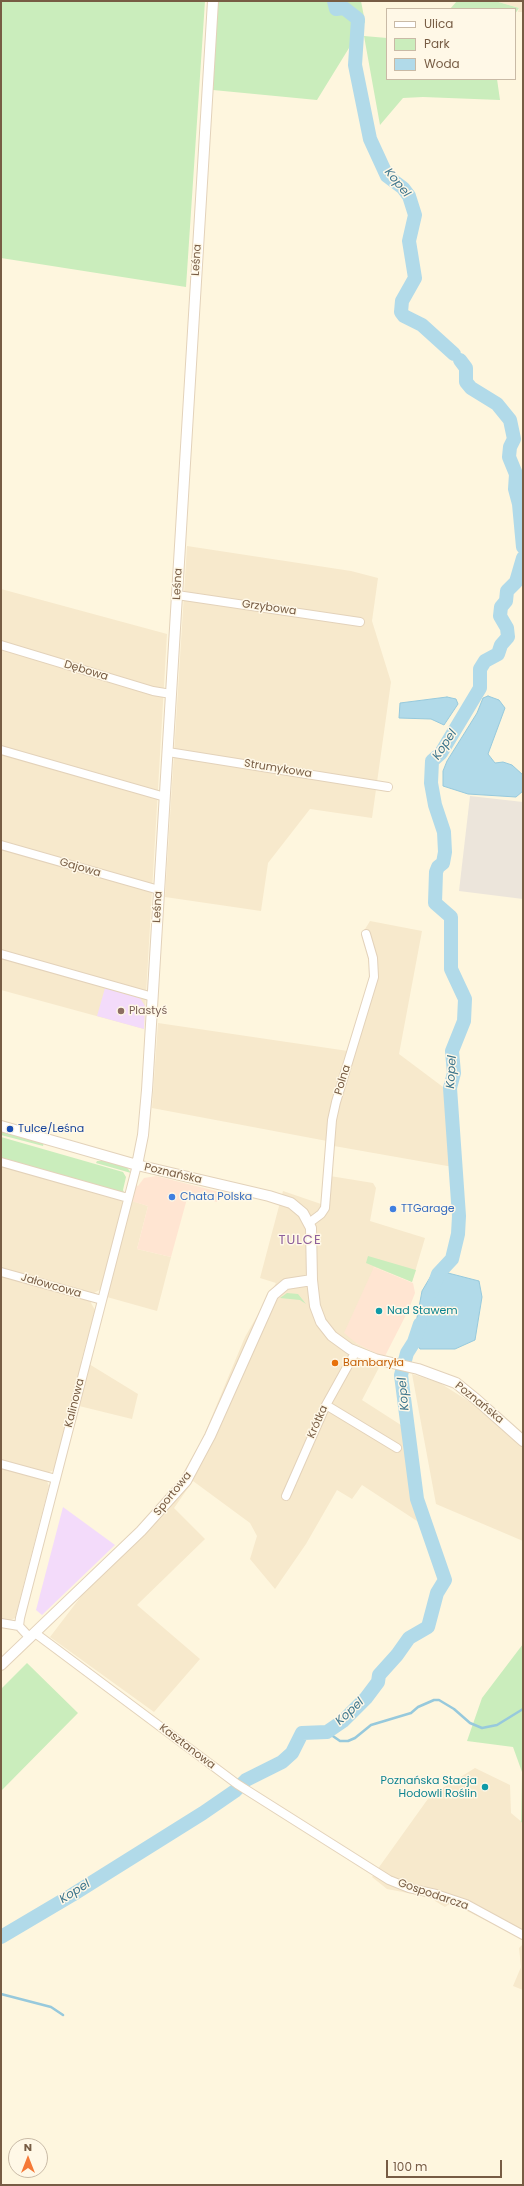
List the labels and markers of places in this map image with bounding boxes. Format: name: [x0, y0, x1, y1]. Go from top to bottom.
place label: Plastyś: [129, 1004, 167, 1018]
marker: Plastyś: [116, 1006, 126, 1016]
place label: Tulce/Leśna: [18, 1122, 84, 1136]
marker: Tulce/Leśna: [5, 1124, 15, 1134]
place label: Chata Polska: [180, 1190, 252, 1204]
marker: Chata Polska: [167, 1192, 177, 1202]
place label: TTGarage: [401, 1202, 455, 1216]
marker: TTGarage: [388, 1204, 398, 1214]
place label: Nad Stawem: [387, 1304, 458, 1318]
marker: Nad Stawem: [374, 1306, 384, 1316]
place label: Bambaryła: [343, 1356, 404, 1370]
marker: Bambaryła: [330, 1358, 340, 1368]
place label: Poznańska Stacja Hodowli Roślin: [381, 1774, 477, 1800]
marker: Poznańska Stacja Hodowli Roślin: [480, 1782, 490, 1792]

